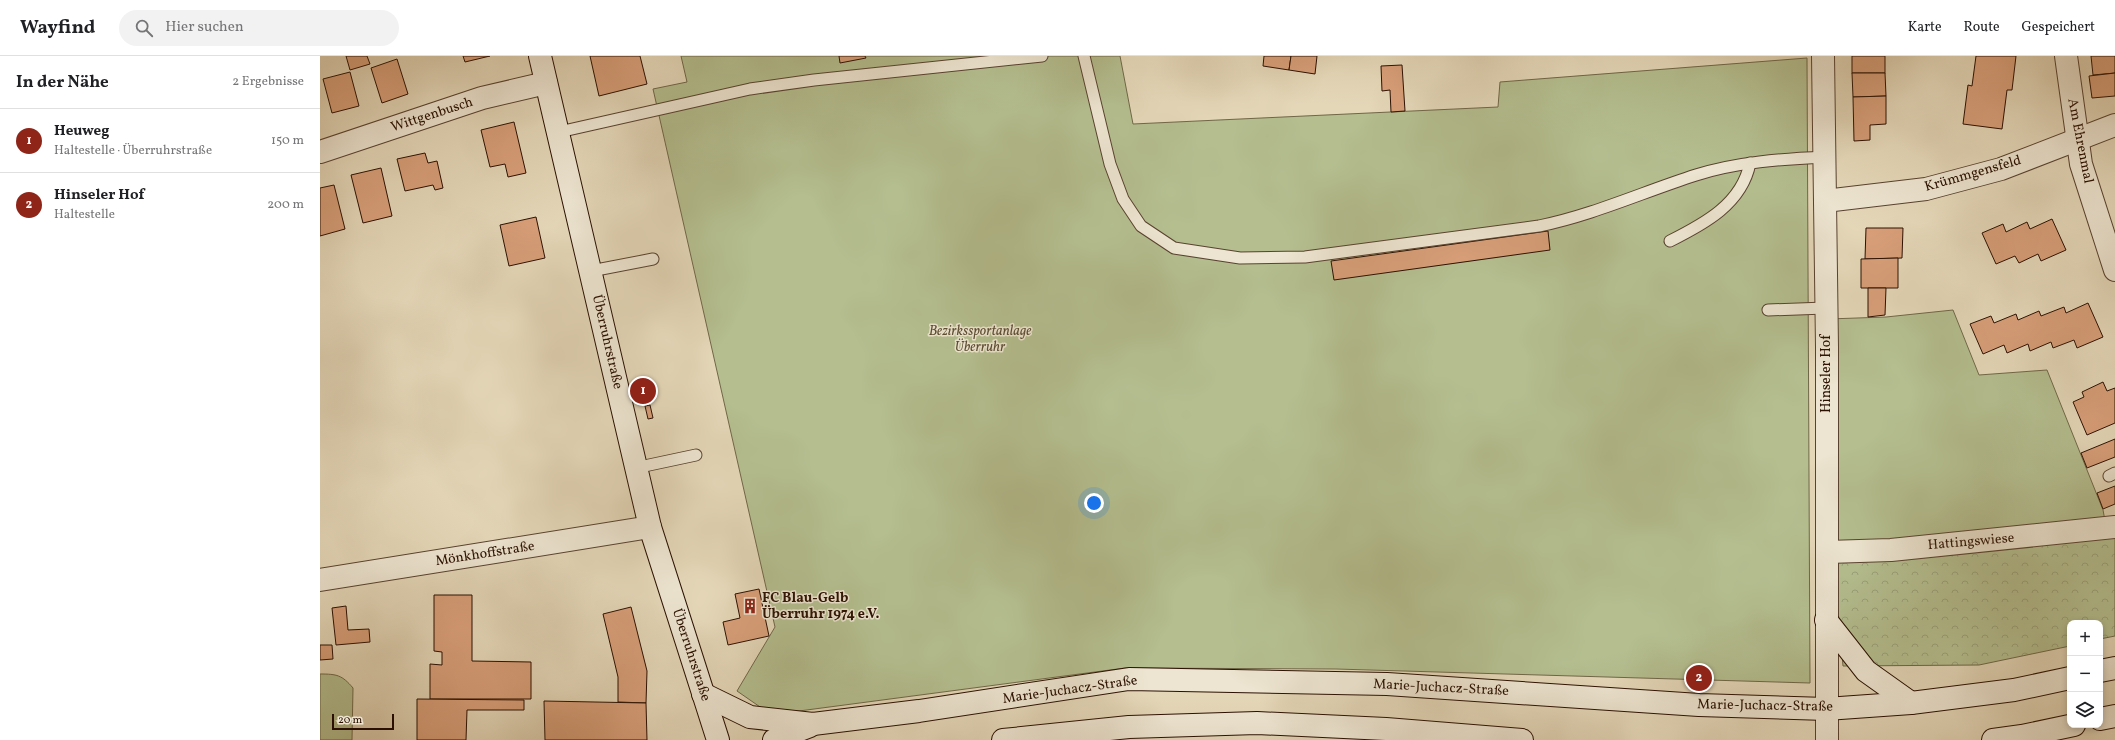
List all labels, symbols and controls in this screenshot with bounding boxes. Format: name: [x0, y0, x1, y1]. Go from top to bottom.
search box: [119, 10, 399, 46]
text: Wayfind: [20, 15, 95, 41]
icon: search: [133, 17, 155, 39]
text: Hier suchen: [165, 17, 244, 38]
text: Karte: [1908, 18, 1942, 37]
text: Route: [1964, 18, 2000, 37]
text: Gespeichert: [2022, 18, 2095, 37]
text: In der Nähe: [16, 71, 109, 94]
text: 2 Ergebnisse: [232, 73, 304, 91]
street label: Wittgenbusch: [388, 93, 476, 137]
street label: Am Ehrenmal: [2062, 97, 2098, 185]
text: Heuweg: [54, 121, 110, 142]
text: 1: [26, 132, 32, 150]
text: 150 m: [271, 132, 304, 150]
text: Haltestelle · Überruhrstraße: [54, 142, 212, 160]
street label: Krümmgensfeld: [1922, 151, 2024, 197]
text: Hinseler Hof: [54, 185, 145, 206]
text: 2: [26, 196, 32, 214]
text: 200 m: [267, 196, 304, 214]
text: Haltestelle: [54, 206, 115, 224]
street label: Überruhrstraße: [587, 293, 627, 391]
park label: Bezirkssportanlage Überruhr: [929, 322, 1031, 357]
street label: Hinseler Hof: [1817, 334, 1836, 413]
pin: 1: [630, 376, 656, 406]
your location: [1084, 493, 1104, 513]
street label: Hattingswiese: [1927, 529, 2015, 555]
street label: Mönkhoffstraße: [434, 537, 536, 571]
place label: FC Blau-Gelb Überruhr 1974 e.V.: [762, 589, 880, 624]
building icon: FC Blau-Gelb Überruhr 1974 e.V.: [741, 597, 759, 615]
street label: Überruhrstraße: [667, 606, 715, 704]
map controls: [2067, 620, 2103, 728]
button: +: [2067, 620, 2103, 656]
button: −: [2067, 656, 2103, 692]
pin: 2: [1686, 663, 1712, 693]
street label: Marie-Juchacz-Straße: [1001, 671, 1139, 709]
street label: Marie-Juchacz-Straße: [1373, 675, 1510, 701]
button: layers: [2067, 692, 2103, 728]
street label: Marie-Juchacz-Straße: [1697, 695, 1833, 717]
scale bar: [332, 712, 394, 731]
text: 20 m: [338, 713, 362, 728]

